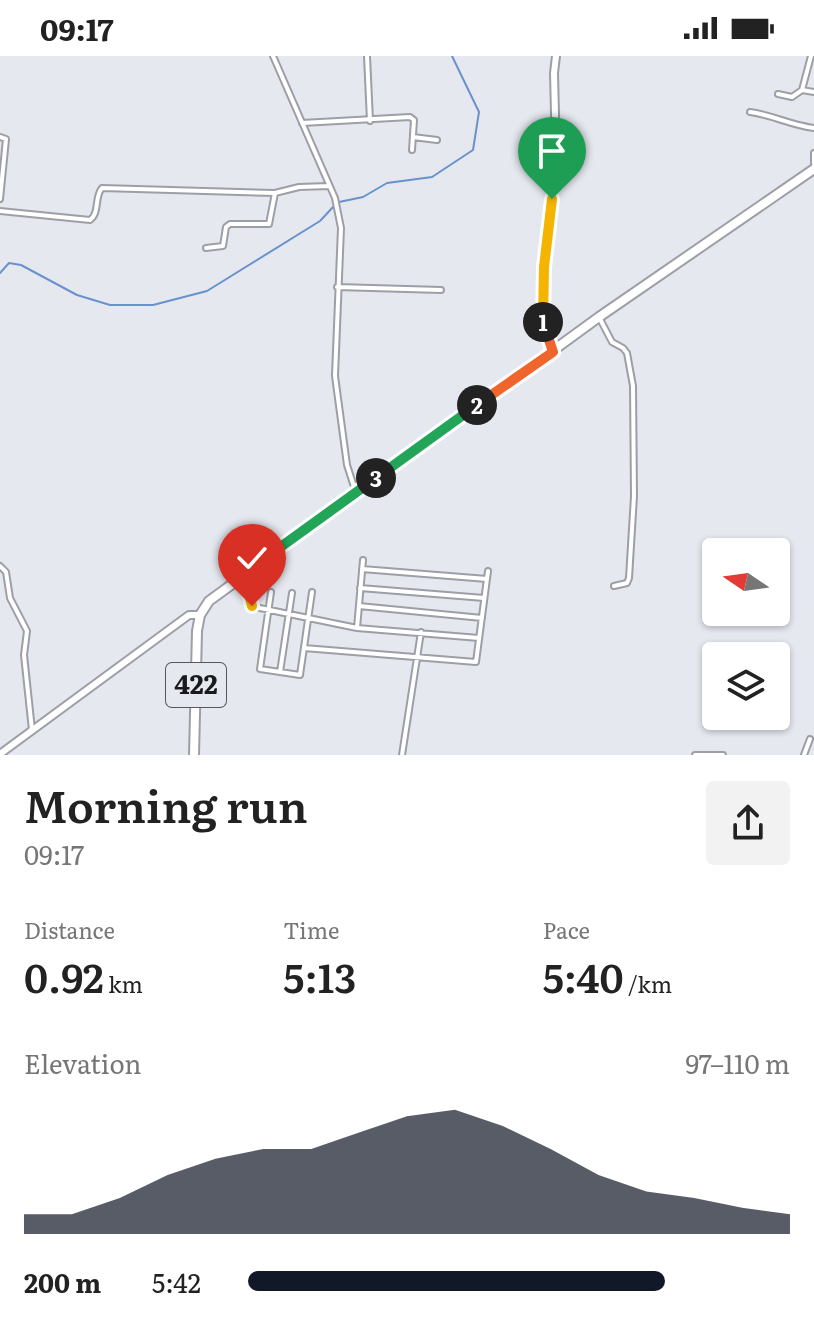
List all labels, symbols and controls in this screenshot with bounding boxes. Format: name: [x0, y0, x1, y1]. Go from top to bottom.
text: 09:17: [40, 6, 113, 50]
pin: [518, 117, 586, 199]
icon: arrive: [530, 129, 574, 173]
pin: 1: [523, 302, 563, 342]
text: 1: [538, 305, 548, 338]
pin: 2: [457, 385, 497, 425]
text: 2: [471, 388, 483, 421]
pin: 3: [356, 458, 396, 498]
text: 3: [370, 461, 382, 494]
pin: [218, 524, 286, 606]
icon: check: [230, 536, 274, 580]
north arrow: [702, 538, 790, 626]
map controls: [702, 538, 790, 730]
button: layers: [702, 642, 790, 730]
road number: 422: [166, 663, 226, 707]
text: Morning run: [24, 771, 308, 837]
button: share: [706, 781, 790, 865]
text: 09:17: [24, 834, 84, 873]
text: Distance: [24, 913, 115, 946]
text: Time: [283, 913, 339, 946]
text: Pace: [543, 913, 590, 946]
text: 0.92: [24, 946, 104, 1005]
text: 5:13: [283, 946, 356, 1005]
text: 5:40: [543, 946, 624, 1005]
text: km: [104, 967, 143, 1000]
text: /km: [624, 967, 672, 1000]
text: Elevation: [24, 1043, 142, 1082]
text: 97–110 m: [685, 1043, 790, 1082]
text: 200 m: [24, 1262, 101, 1301]
text: 5:42: [152, 1262, 201, 1301]

